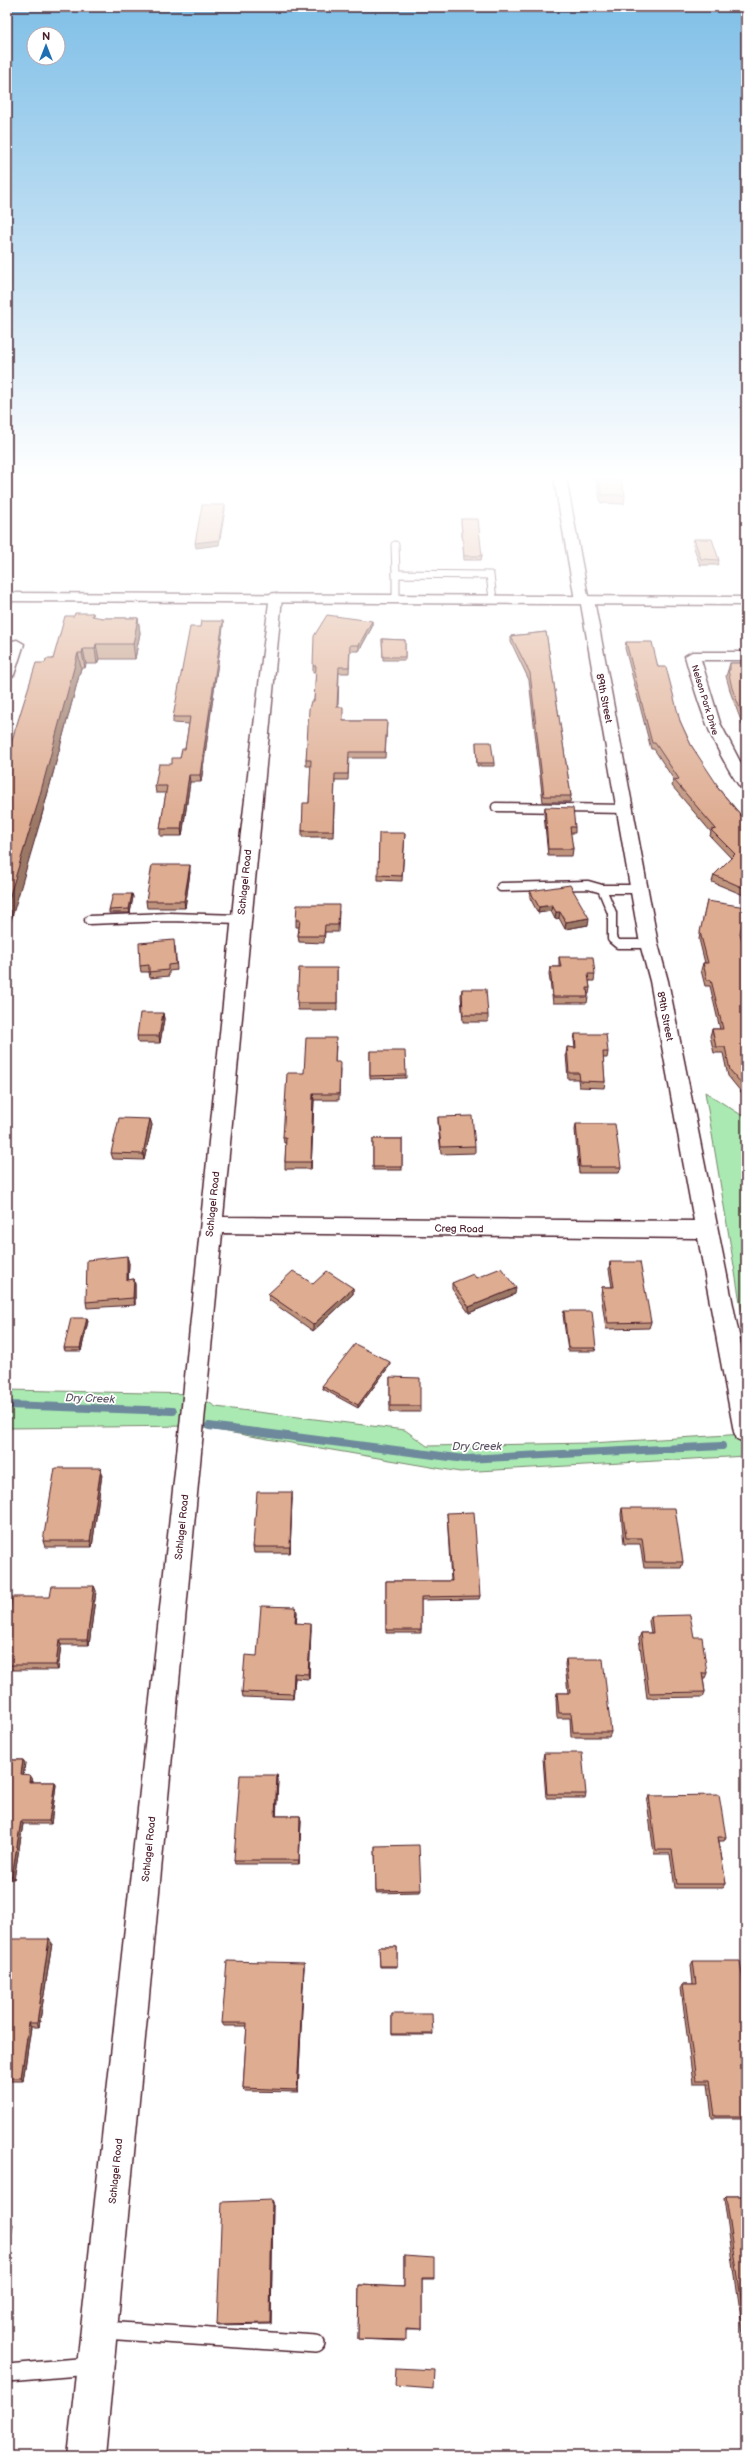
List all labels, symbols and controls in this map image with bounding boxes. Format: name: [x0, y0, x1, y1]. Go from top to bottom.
north arrow: [26, 26, 66, 66]
text: N: [42, 30, 50, 43]
street label: Nelson Park Drive: [689, 664, 721, 737]
street label: 89th Street: [593, 672, 615, 724]
street label: Schlagel Road: [236, 849, 254, 915]
street label: 89th Street: [654, 990, 676, 1042]
street label: Schlagel Road: [204, 1171, 222, 1237]
street label: Creg Road: [434, 1223, 484, 1235]
water label: Dry Creek: [65, 1391, 116, 1406]
water label: Dry Creek: [452, 1440, 502, 1453]
street label: Schlagel Road: [173, 1494, 191, 1560]
street label: Schlagel Road: [140, 1816, 158, 1882]
street label: Schlagel Road: [107, 2138, 125, 2204]

